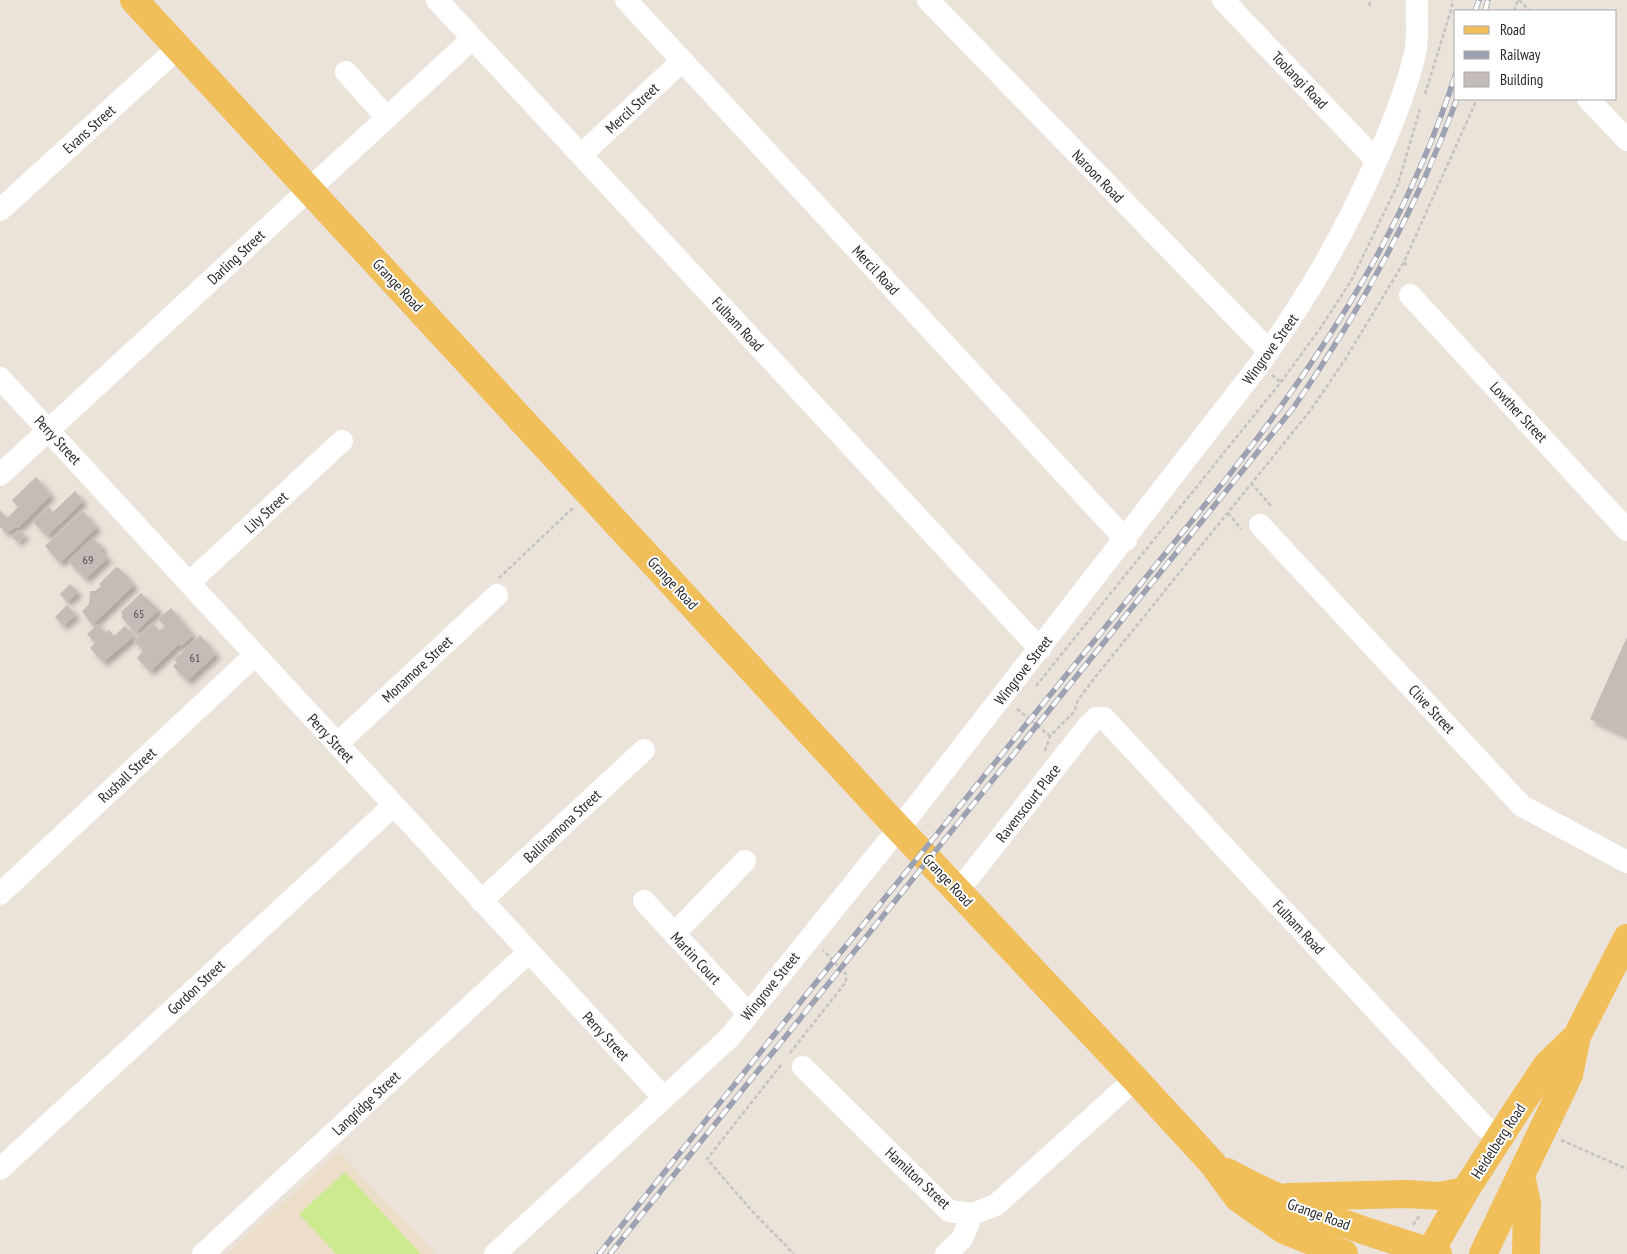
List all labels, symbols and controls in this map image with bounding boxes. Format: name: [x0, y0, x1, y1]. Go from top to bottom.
legend: [1454, 10, 1617, 100]
text: Road: [1500, 20, 1526, 39]
text: Railway: [1500, 45, 1541, 64]
street label: Toolangi Road: [1268, 47, 1332, 113]
text: Building: [1500, 70, 1543, 89]
street label: Mercil Street: [601, 78, 663, 138]
street label: Evans Street: [59, 100, 119, 158]
street label: Naroon Road: [1068, 145, 1128, 207]
street label: Darling Street: [203, 225, 269, 289]
street label: Mercil Road: [848, 241, 904, 299]
street label: Grange Road: [369, 255, 427, 315]
street label: Fulham Road: [708, 293, 768, 355]
street label: Wingrove Street: [1238, 310, 1302, 388]
street label: Lowther Street: [1486, 378, 1552, 446]
street label: Perry Street: [31, 412, 85, 468]
street label: Lily Street: [240, 487, 292, 537]
house number: 69: [83, 552, 93, 567]
street label: Grange Road: [644, 553, 702, 613]
house number: 65: [134, 606, 144, 621]
street label: Wingrove Street: [990, 631, 1056, 709]
street label: Monamore Street: [378, 632, 456, 706]
house number: 61: [190, 650, 200, 665]
street label: Clive Street: [1405, 681, 1459, 737]
street label: Perry Street: [304, 710, 358, 766]
street label: Rushall Street: [94, 743, 160, 807]
street label: Ravenscourt Place: [991, 760, 1065, 846]
street label: Ballinamona Street: [519, 785, 605, 867]
street label: Grange Road: [919, 850, 977, 910]
street label: Fulham Road: [1269, 896, 1329, 958]
street label: Martin Court: [667, 928, 725, 988]
street label: Wingrove Street: [736, 948, 804, 1024]
street label: Gordon Street: [163, 956, 229, 1018]
street label: Perry Street: [579, 1008, 633, 1064]
street label: Langridge Street: [328, 1067, 404, 1139]
street label: Heidelberg Road: [1467, 1100, 1529, 1182]
street label: Hamilton Street: [882, 1143, 954, 1213]
street label: Grange Road: [1285, 1194, 1353, 1234]

